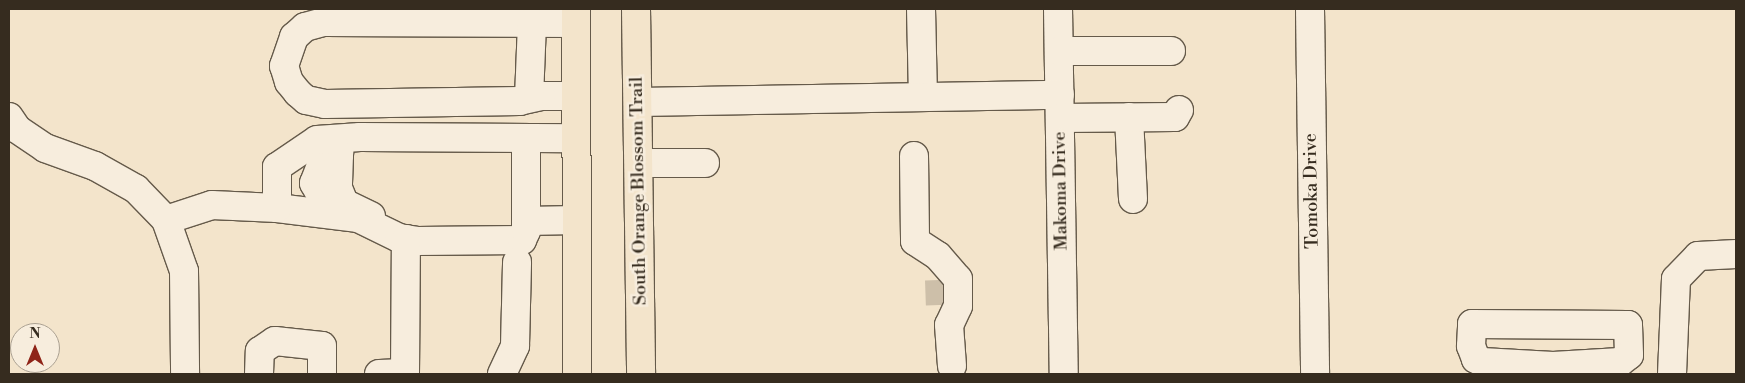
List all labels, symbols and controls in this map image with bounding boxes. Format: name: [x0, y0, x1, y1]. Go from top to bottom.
street label: South Orange Blossom Trail: [626, 76, 652, 306]
street label: Makoma Drive: [1049, 131, 1073, 251]
street label: Tomoka Drive: [1300, 133, 1324, 249]
north arrow: [10, 323, 60, 373]
text: N: [29, 325, 41, 343]

